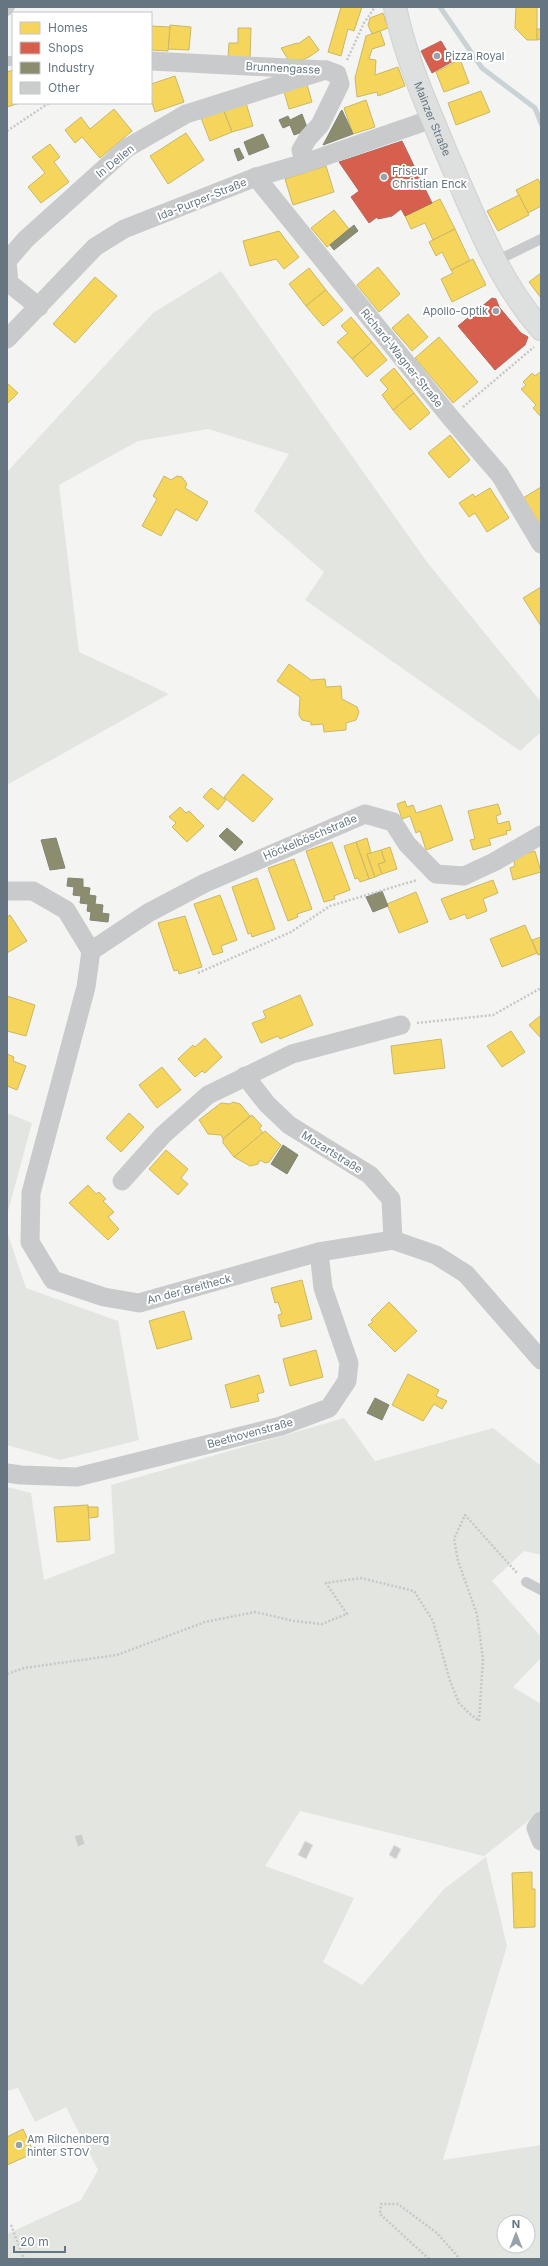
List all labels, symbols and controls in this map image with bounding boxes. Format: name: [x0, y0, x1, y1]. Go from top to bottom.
legend: [12, 12, 152, 104]
text: Homes: [48, 20, 88, 35]
text: Shops: [48, 40, 84, 55]
place label: Pizza Royal: [445, 49, 504, 63]
marker: Pizza Royal: [432, 51, 442, 61]
street label: Brunnengasse: [245, 59, 321, 77]
text: Industry: [48, 60, 95, 75]
text: Other: [48, 80, 80, 95]
street label: Mainzer Straße: [411, 80, 454, 158]
street label: In Dellen: [93, 141, 137, 181]
place label: Friseur Christian Enck: [392, 164, 467, 191]
marker: Friseur Christian Enck: [379, 172, 389, 182]
street label: Ida-Purper-Straße: [155, 175, 249, 223]
place label: Apollo-Optik: [423, 304, 488, 318]
street label: Richard-Wagner-Straße: [358, 306, 446, 410]
marker: Apollo-Optik: [491, 306, 501, 316]
street label: Höckelböschstraße: [261, 811, 359, 863]
street label: Mozartstraße: [299, 1128, 365, 1176]
street label: An der Breitheck: [145, 1271, 233, 1307]
street label: Beethovenstraße: [206, 1415, 294, 1451]
place label: Am Rilchenberg hinter STOV: [27, 2132, 109, 2159]
marker: Am Rilchenberg hinter STOV: [14, 2140, 24, 2150]
north arrow: [496, 2214, 536, 2254]
text: N: [512, 2217, 520, 2231]
scale bar: [14, 2228, 65, 2254]
text: 20 m: [20, 2234, 49, 2249]

